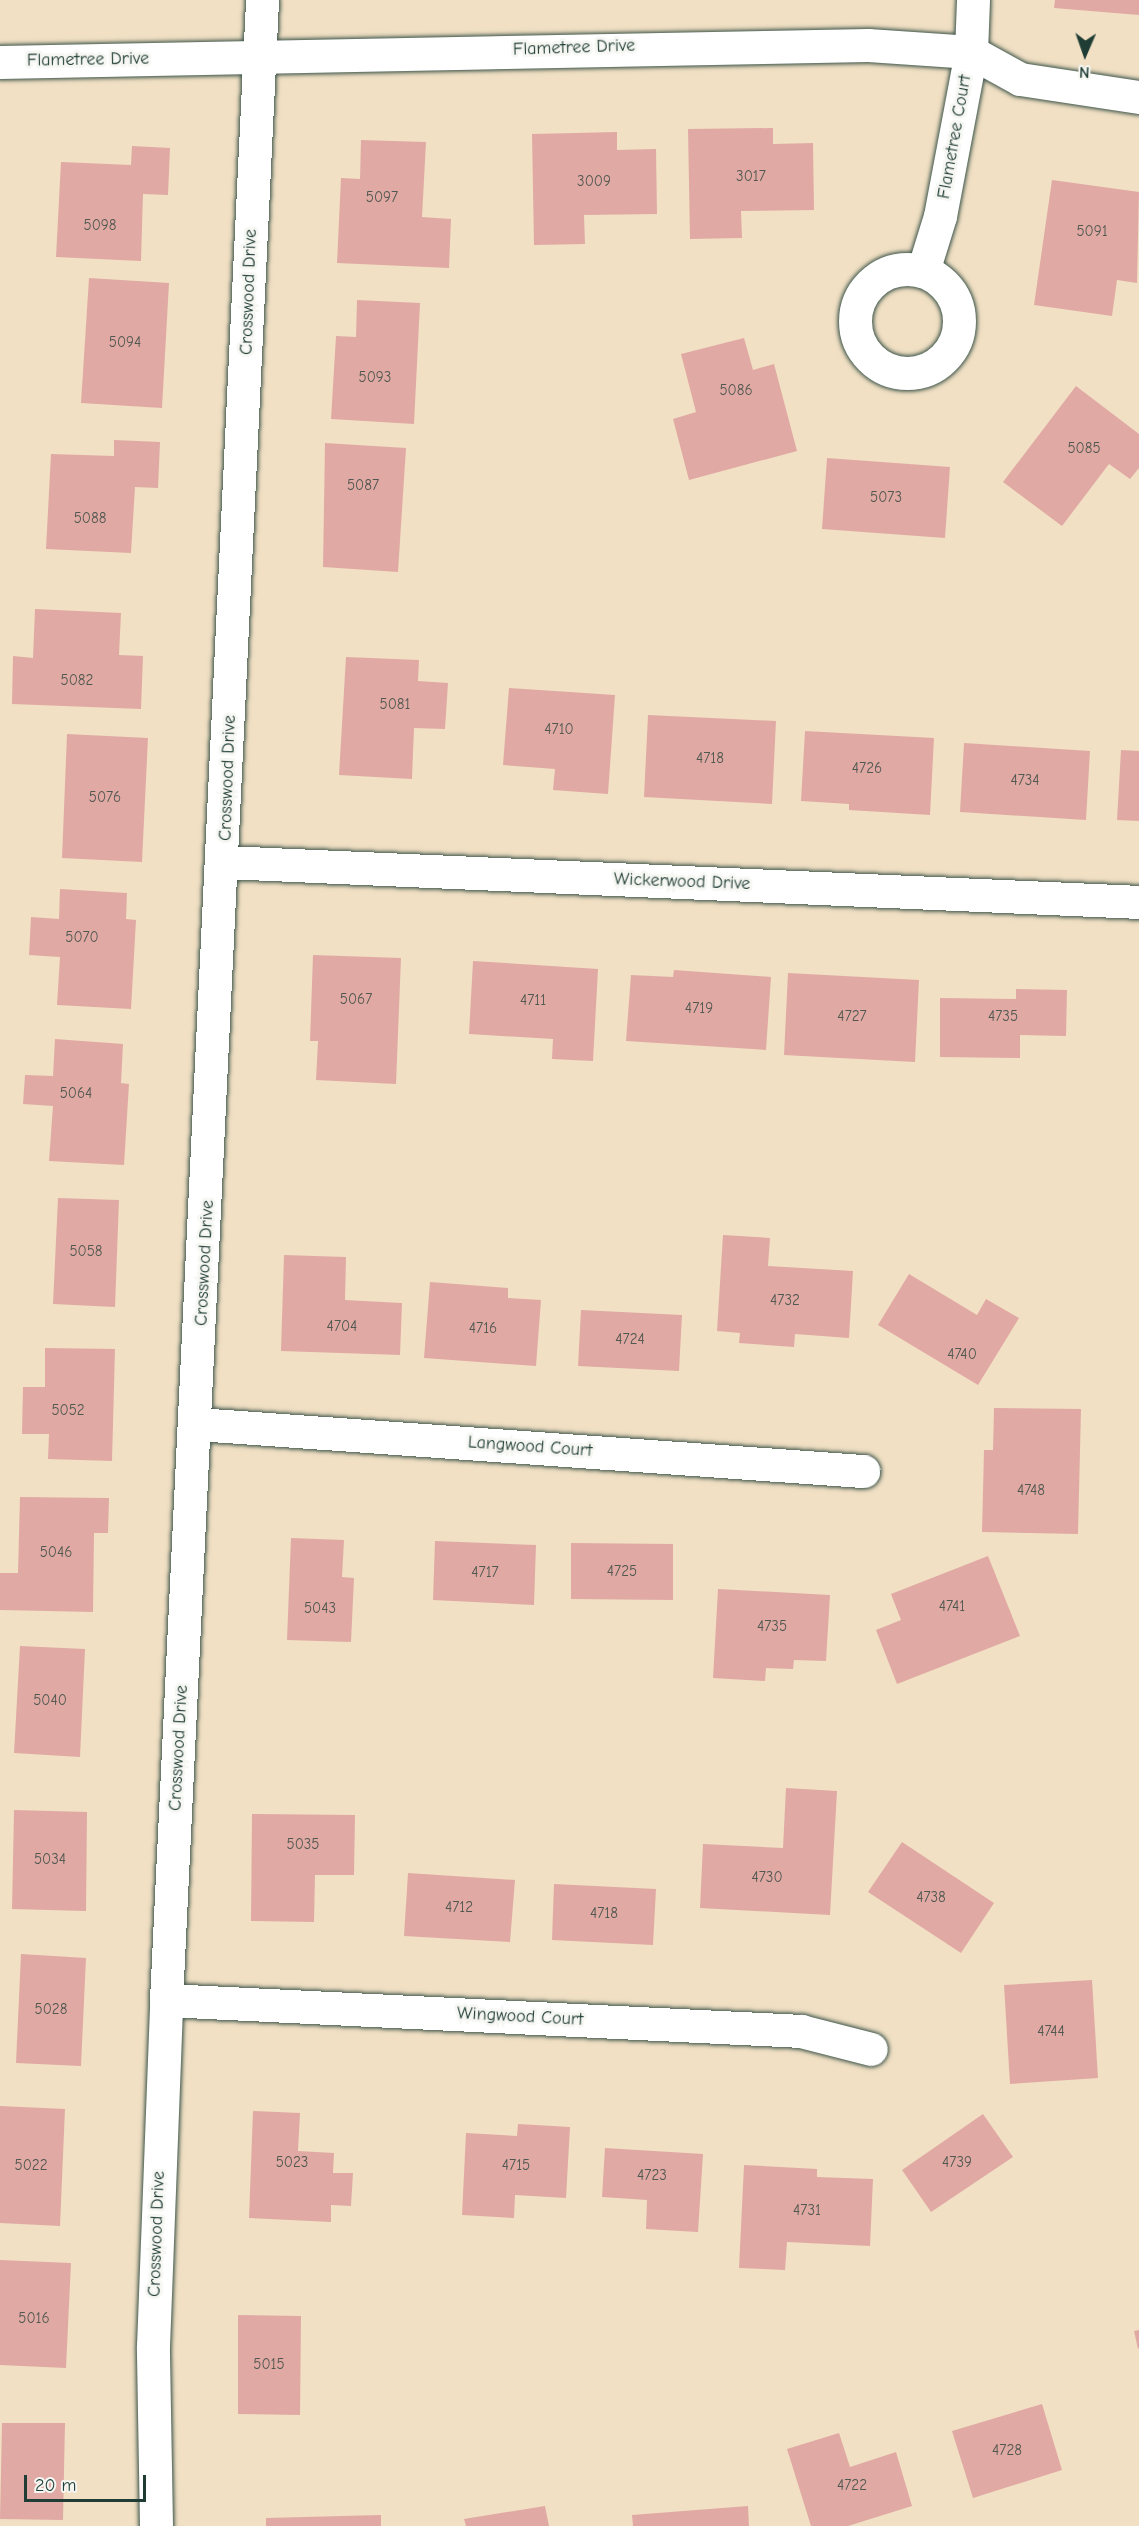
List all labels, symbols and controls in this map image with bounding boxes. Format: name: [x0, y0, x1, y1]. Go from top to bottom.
north arrow: [1055, 24, 1115, 84]
street label: Flametree Drive: [513, 35, 635, 61]
street label: Flametree Drive: [27, 48, 149, 72]
text: N: [1079, 63, 1090, 81]
street label: Flametree Court: [933, 73, 977, 201]
house number: 3017: [736, 168, 766, 186]
house number: 3009: [577, 173, 611, 191]
house number: 5097: [366, 189, 398, 207]
house number: 5098: [84, 217, 116, 235]
house number: 5091: [1076, 223, 1108, 241]
street label: Crosswood Drive: [236, 229, 262, 355]
house number: 5094: [109, 334, 141, 352]
house number: 5093: [359, 369, 391, 387]
house number: 5086: [719, 382, 753, 400]
house number: 5085: [1067, 440, 1101, 458]
house number: 5087: [347, 477, 379, 495]
house number: 5073: [870, 489, 902, 507]
house number: 5088: [74, 510, 106, 528]
house number: 5082: [61, 672, 93, 690]
house number: 5081: [380, 696, 410, 714]
street label: Crosswood Drive: [215, 715, 241, 841]
house number: 4710: [544, 721, 574, 739]
house number: 4718: [696, 750, 724, 768]
house number: 4726: [852, 760, 882, 778]
house number: 4734: [1010, 772, 1040, 790]
house number: 5076: [89, 789, 121, 807]
street label: Wickerwood Drive: [613, 869, 751, 895]
house number: 5070: [65, 929, 99, 947]
house number: 5067: [340, 991, 372, 1009]
house number: 4711: [520, 992, 546, 1010]
house number: 4719: [685, 1000, 713, 1018]
house number: 4727: [837, 1008, 867, 1026]
house number: 4735: [988, 1008, 1018, 1026]
house number: 5064: [60, 1085, 92, 1103]
street label: Crosswood Drive: [191, 1200, 219, 1326]
house number: 5058: [69, 1243, 103, 1261]
house number: 4732: [770, 1292, 800, 1310]
house number: 4704: [327, 1318, 357, 1336]
house number: 4716: [469, 1320, 497, 1338]
house number: 4724: [615, 1331, 645, 1349]
house number: 4740: [947, 1346, 977, 1364]
house number: 5052: [51, 1402, 85, 1420]
street label: Langwood Court: [467, 1432, 593, 1462]
house number: 4748: [1017, 1482, 1045, 1500]
house number: 5046: [40, 1544, 72, 1562]
house number: 4725: [607, 1563, 637, 1581]
house number: 4717: [471, 1564, 499, 1582]
house number: 4741: [939, 1598, 965, 1616]
house number: 5043: [304, 1600, 336, 1618]
house number: 4735: [757, 1618, 787, 1636]
street label: Crosswood Drive: [165, 1685, 193, 1811]
house number: 5040: [33, 1692, 67, 1710]
house number: 5035: [287, 1836, 319, 1854]
house number: 5034: [34, 1851, 66, 1869]
house number: 4730: [751, 1869, 783, 1887]
house number: 4738: [916, 1889, 946, 1907]
house number: 4712: [445, 1899, 473, 1917]
house number: 4718: [590, 1905, 618, 1923]
house number: 5028: [35, 2001, 67, 2019]
street label: Wingwood Court: [456, 2003, 584, 2031]
house number: 4744: [1037, 2023, 1065, 2041]
house number: 5023: [276, 2154, 308, 2172]
house number: 4739: [942, 2154, 972, 2172]
house number: 5022: [15, 2157, 47, 2175]
house number: 4715: [502, 2157, 530, 2175]
house number: 4723: [637, 2167, 667, 2185]
street label: Crosswood Drive: [144, 2171, 170, 2297]
house number: 4731: [793, 2202, 821, 2220]
house number: 5016: [18, 2310, 50, 2328]
house number: 5015: [253, 2356, 285, 2374]
house number: 4728: [992, 2442, 1022, 2460]
scale bar: [27, 2463, 148, 2501]
text: 20 m: [35, 2475, 76, 2496]
house number: 4722: [837, 2477, 867, 2495]

